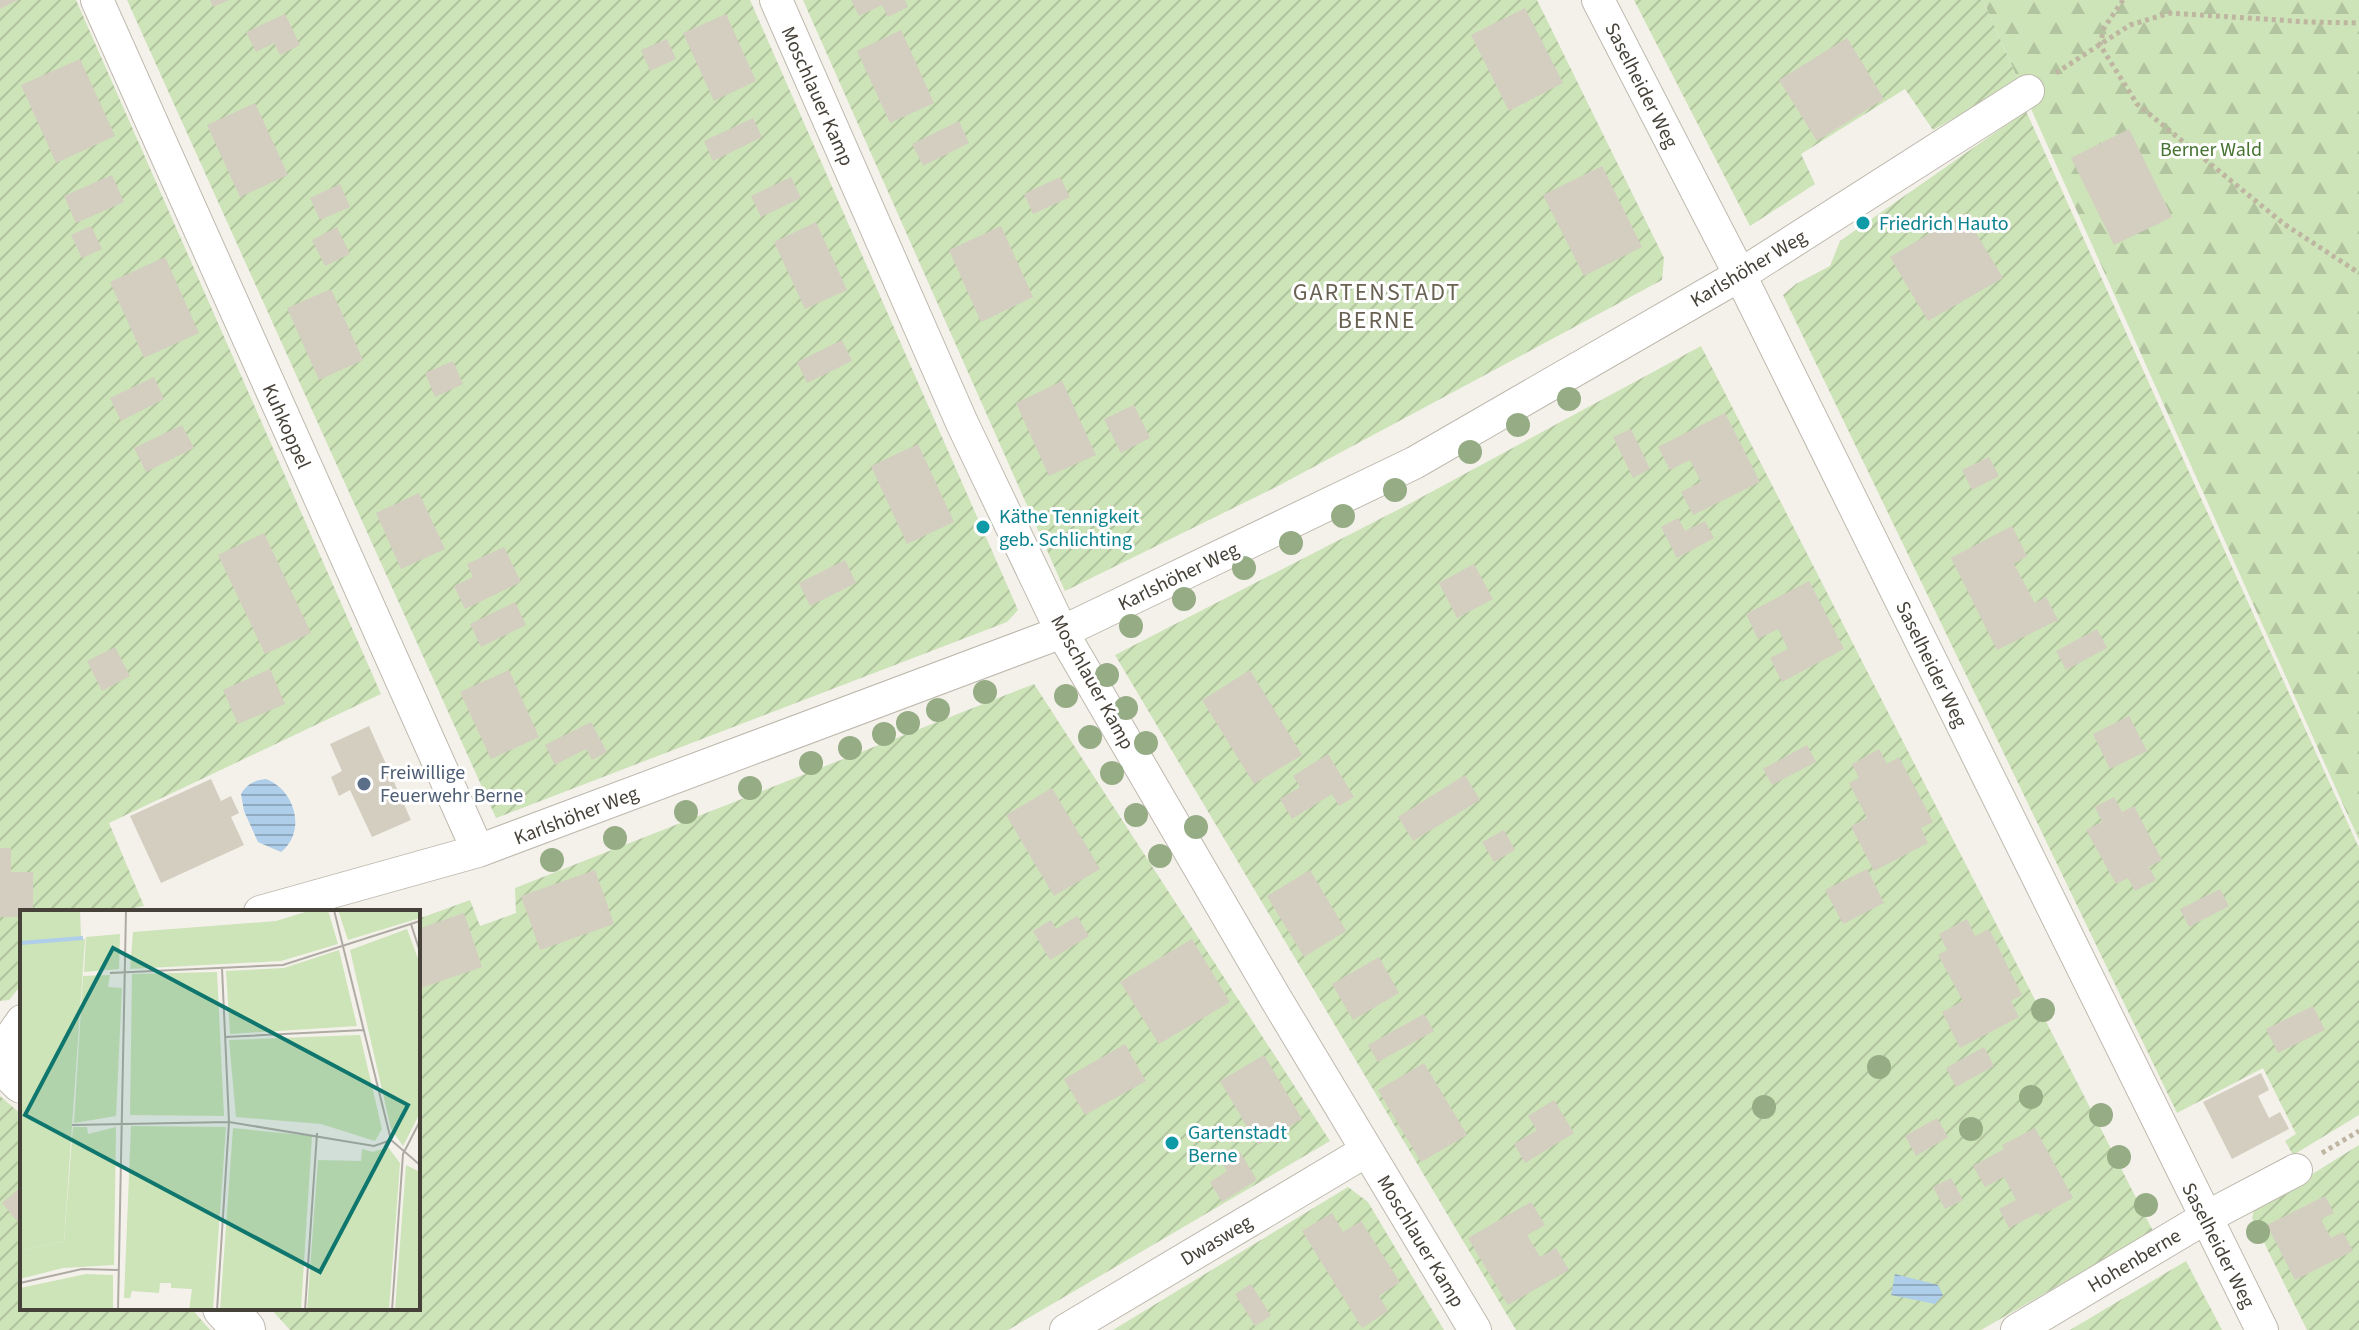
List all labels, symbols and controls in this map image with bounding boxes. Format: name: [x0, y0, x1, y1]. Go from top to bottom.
street label: Saselheider Weg: [1597, 18, 1685, 153]
street label: Moschlauer Kamp: [774, 22, 860, 171]
park label: Berner Wald: [2160, 136, 2262, 164]
place label: Friedrich Hauto: [1879, 210, 2009, 238]
marker: Friedrich Hauto: [1854, 214, 1872, 232]
street label: Karlshöher Weg: [1685, 223, 1812, 315]
district label: GARTENSTADT BERNE: [1293, 275, 1461, 338]
street label: Kuhkoppel: [255, 379, 317, 474]
place label: Käthe Tennigkeit geb. Schlichting: [999, 503, 1140, 554]
marker: Käthe Tennigkeit geb. Schlichting: [974, 518, 992, 536]
street label: Karlshöher Weg: [1113, 536, 1243, 618]
street label: Saselheider Weg: [1888, 597, 1974, 732]
street label: Moschlauer Kamp: [1044, 610, 1141, 755]
place label: Freiwillige Feuerwehr Berne: [380, 759, 523, 810]
marker: Freiwillige Feuerwehr Berne: [355, 775, 373, 793]
street label: Karlshöher Weg: [510, 779, 643, 852]
inset map: [20, 910, 420, 1310]
place label: Gartenstadt Berne: [1188, 1119, 1287, 1170]
marker: Gartenstadt Berne: [1163, 1134, 1181, 1152]
street label: Moschlauer Kamp: [1370, 1170, 1471, 1313]
street label: Saselheider Weg: [2174, 1178, 2262, 1313]
street label: Dwasweg: [1175, 1209, 1258, 1273]
street label: Hohenberne: [2083, 1222, 2187, 1300]

